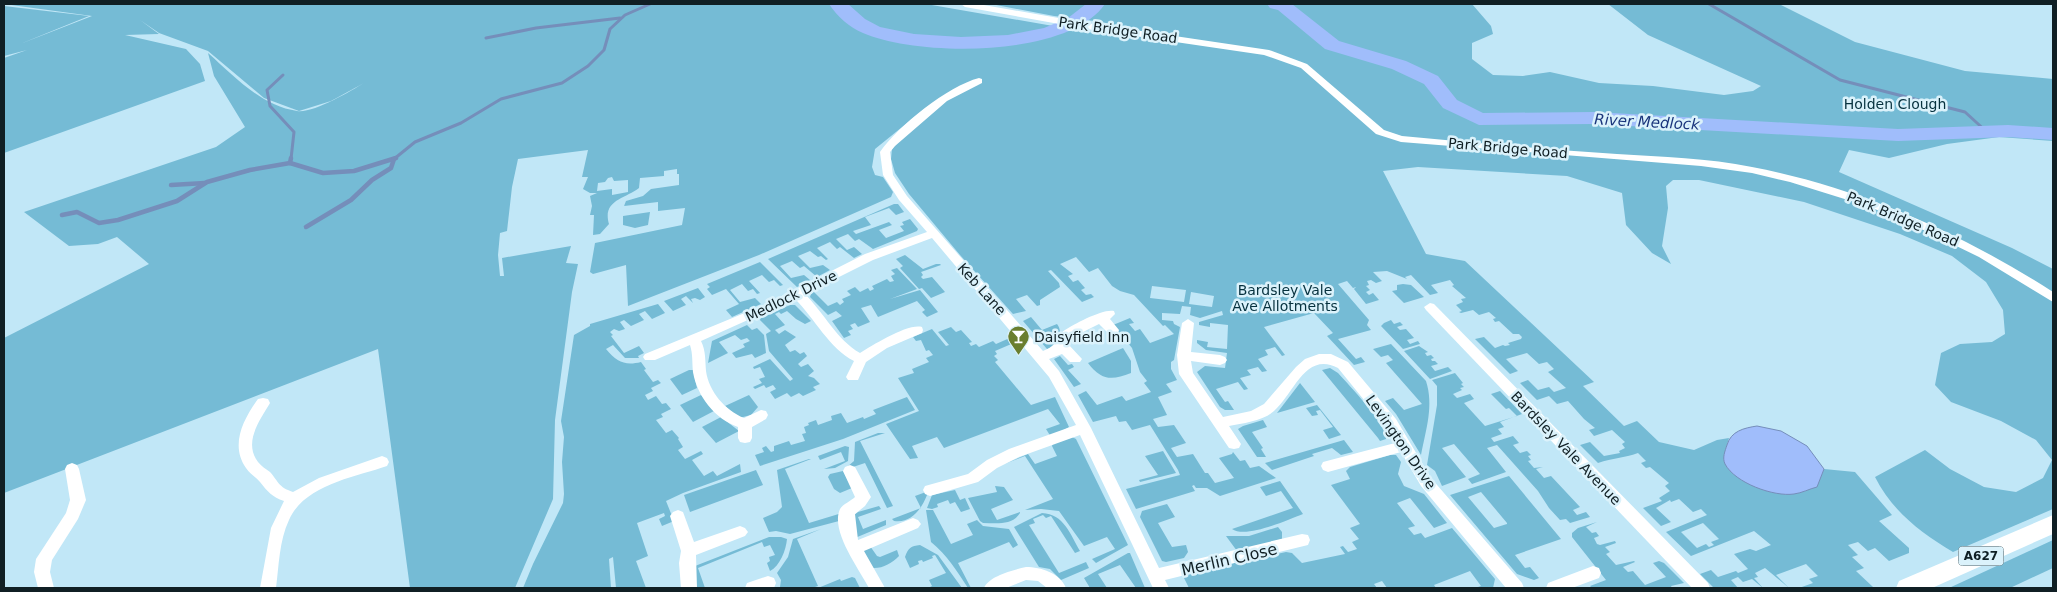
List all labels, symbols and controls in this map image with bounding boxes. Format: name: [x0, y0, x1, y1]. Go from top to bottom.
street label: Park Bridge Road: [1058, 14, 1178, 46]
park label: Holden Clough: [1844, 96, 1946, 112]
water label: River Medlock: [1594, 110, 1702, 134]
street label: Park Bridge Road: [1448, 135, 1568, 161]
street label: Park Bridge Road: [1845, 188, 1961, 250]
street label: Keb Lane: [955, 260, 1009, 318]
street label: Medlock Drive: [743, 267, 839, 325]
park label: Bardsley Vale Ave Allotments: [1232, 282, 1338, 314]
bar icon: Daisyfield Inn: [1006, 325, 1030, 356]
place label: Daisyfield Inn: [1034, 329, 1129, 345]
street label: Bardsley Vale Avenue: [1508, 388, 1624, 508]
street label: Levington Drive: [1363, 392, 1439, 492]
street label: Merlin Close: [1179, 539, 1279, 580]
road number: A627: [1958, 546, 2004, 566]

